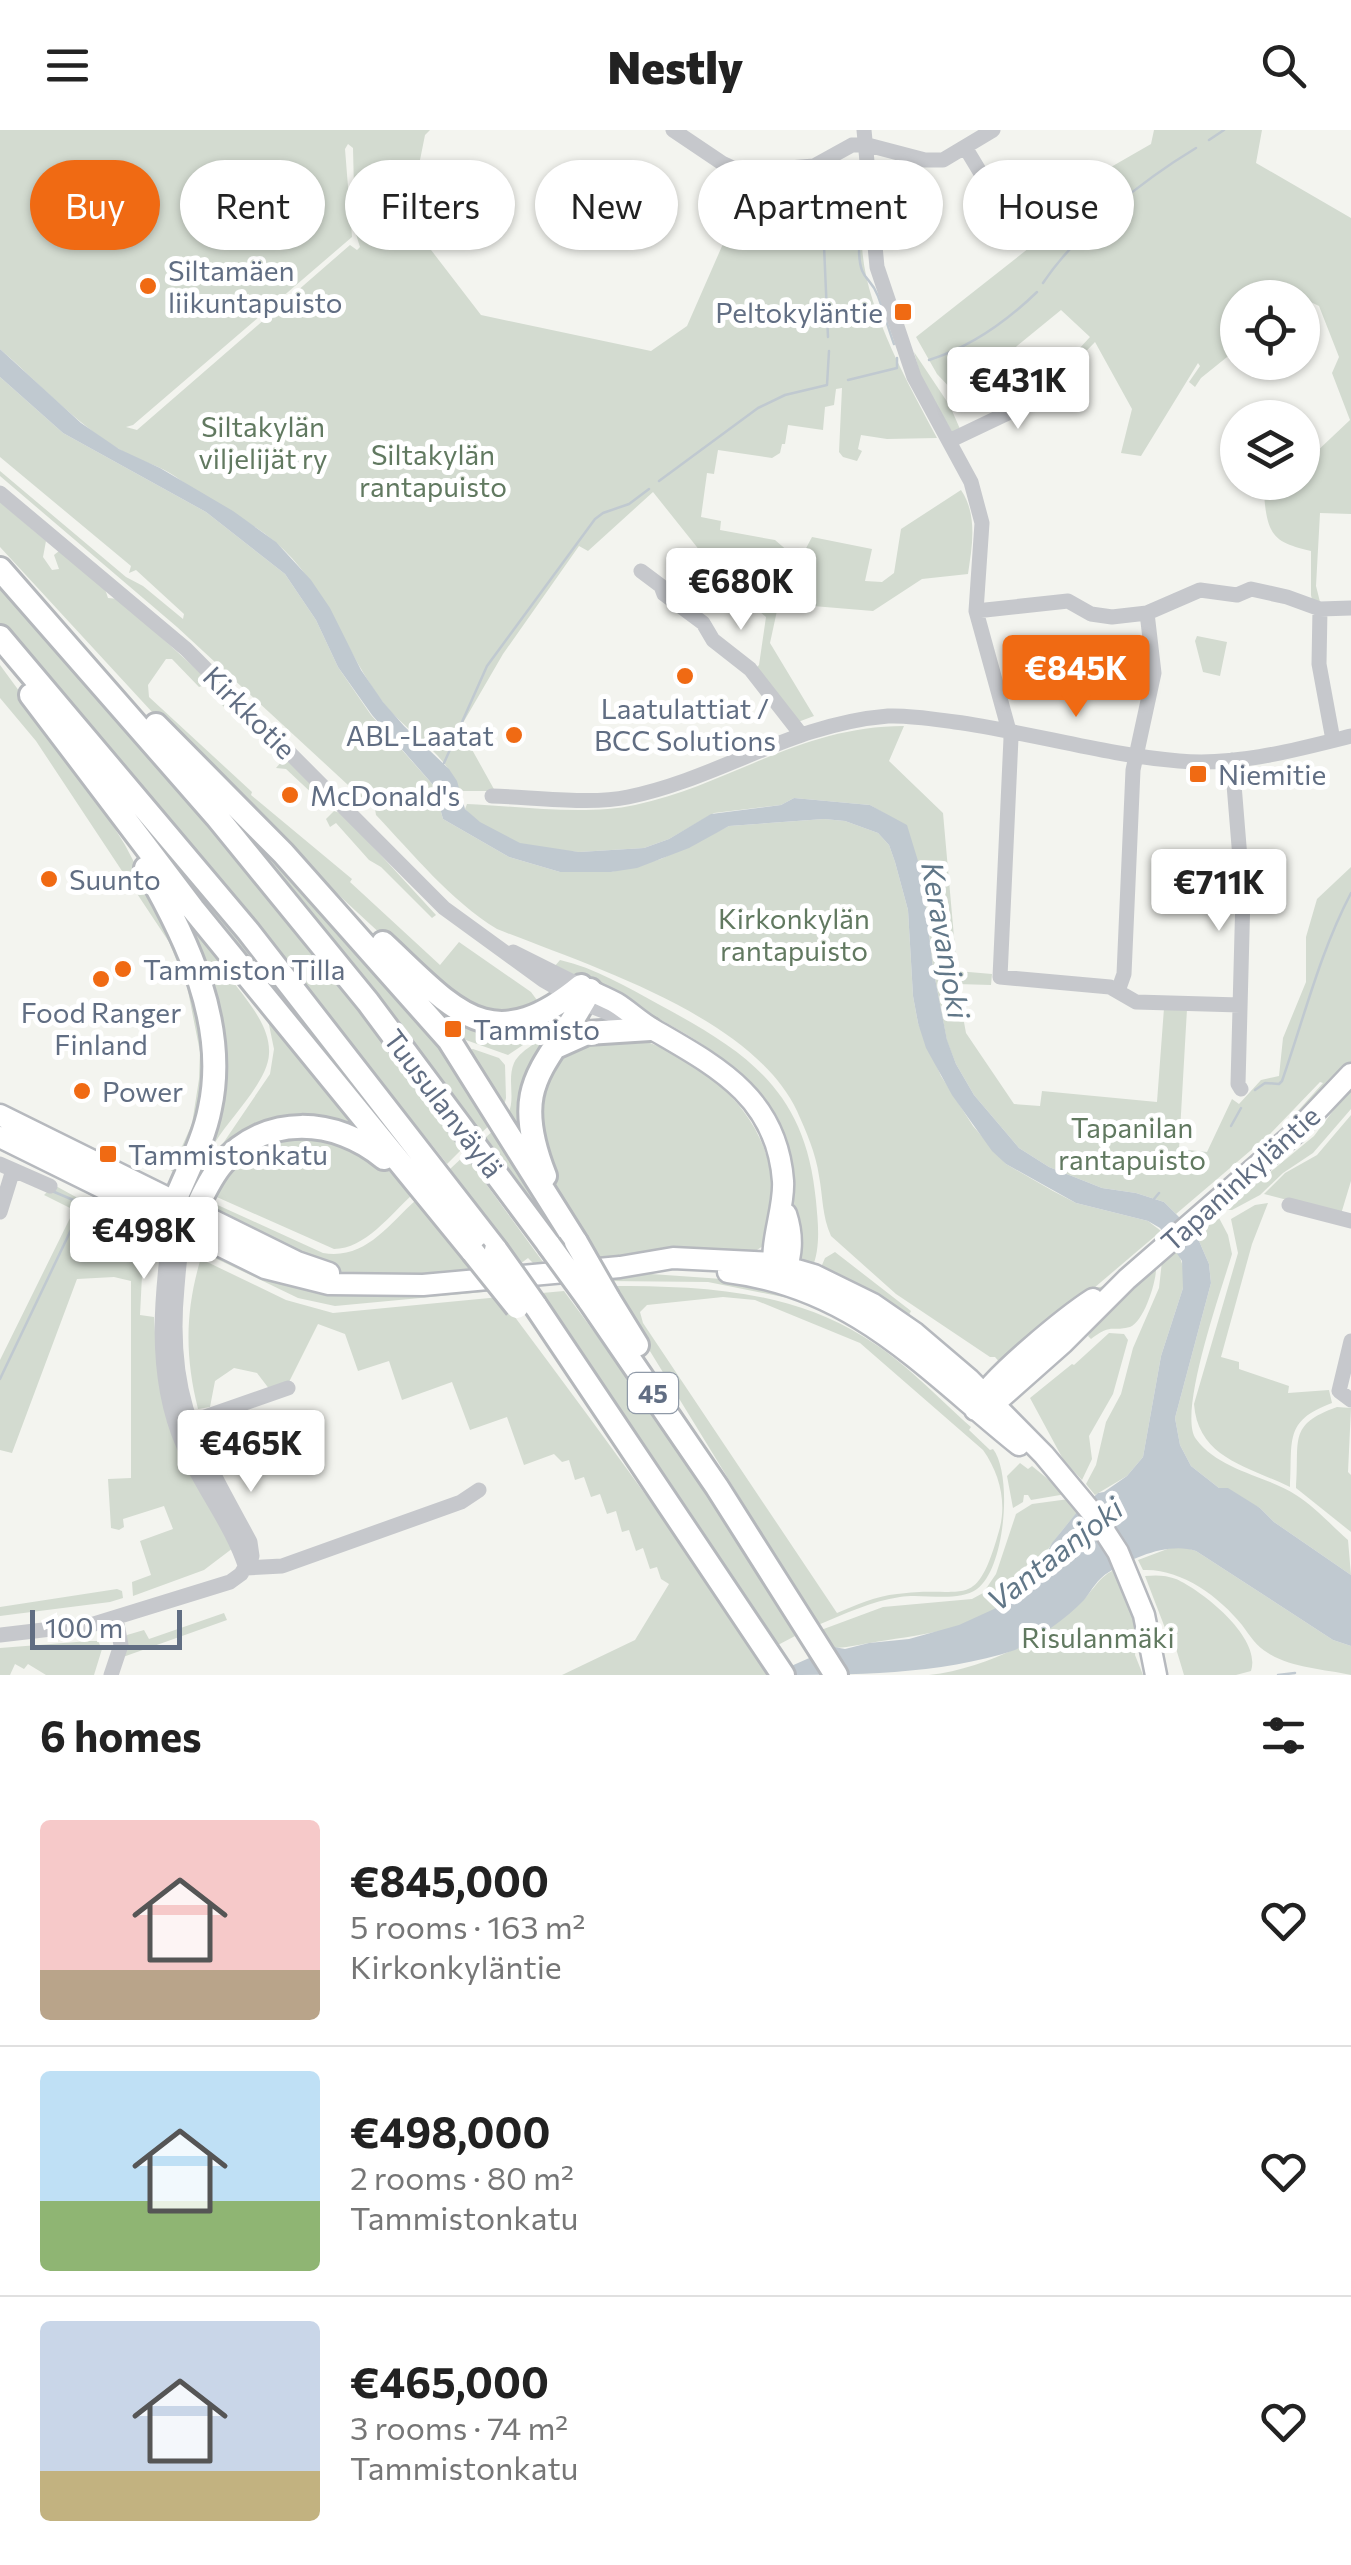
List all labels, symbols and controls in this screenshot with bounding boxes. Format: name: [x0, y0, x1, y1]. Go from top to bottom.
icon: menu: [40, 38, 95, 93]
text: Nestly: [608, 38, 743, 93]
icon: search: [1256, 38, 1311, 93]
chip: Buy: [30, 160, 160, 250]
chip: Rent: [180, 160, 325, 250]
chip: Filters: [345, 160, 515, 250]
chip: New: [535, 160, 678, 250]
chip: Apartment: [698, 160, 943, 250]
chip: House: [963, 160, 1134, 250]
place label: Siltamäen liikuntapuisto: [168, 253, 343, 319]
marker: Siltamäen liikuntapuisto: [137, 275, 159, 297]
map controls: [1220, 280, 1320, 500]
button: locate: [1220, 280, 1320, 380]
place label: Peltokyläntie: [715, 295, 883, 329]
marker: Peltokyläntie: [892, 301, 914, 323]
pin: €431K: [948, 347, 1088, 432]
text: €431K: [969, 359, 1067, 399]
button: layers: [1220, 400, 1320, 500]
park label: Siltakylän viljelijät ry: [198, 409, 328, 475]
park label: Siltakylän rantapuisto: [359, 437, 507, 503]
pin: €680K: [671, 548, 811, 633]
text: €680K: [688, 560, 794, 600]
pin: €845K: [1006, 635, 1146, 720]
text: €845K: [1025, 647, 1127, 687]
street label: Kirkkotie: [197, 659, 303, 765]
marker: Laatulattiat / BCC Solutions: [674, 665, 696, 687]
place label: Laatulattiat / BCC Solutions: [594, 691, 776, 757]
place label: ABL-Laatat: [346, 718, 494, 752]
marker: ABL-Laatat: [503, 724, 525, 746]
place label: Niemitie: [1218, 757, 1326, 791]
marker: Niemitie: [1187, 763, 1209, 785]
place label: McDonald's: [310, 778, 460, 812]
marker: McDonald's: [279, 784, 301, 806]
pin: €711K: [1149, 849, 1289, 934]
water label: Keravanjoki: [915, 859, 979, 1023]
text: €711K: [1173, 861, 1265, 901]
place label: Suunto: [69, 862, 161, 896]
marker: Suunto: [38, 868, 60, 890]
park label: Kirkonkylän rantapuisto: [718, 901, 870, 967]
place label: Tammiston Tilla: [143, 952, 345, 986]
marker: Tammiston Tilla: [112, 958, 134, 980]
marker: Food Ranger Finland: [90, 968, 112, 990]
place label: Food Ranger Finland: [21, 995, 181, 1061]
place label: Tammisto: [473, 1012, 600, 1046]
marker: Tammisto: [442, 1018, 464, 1040]
street label: Tuusulanväylä: [377, 1022, 511, 1184]
place label: Power: [102, 1074, 183, 1108]
marker: Power: [71, 1080, 93, 1102]
street label: Tapaninkyläntie: [1154, 1098, 1326, 1258]
park label: Tapanilan rantapuisto: [1058, 1110, 1206, 1176]
place label: Tammistonkatu: [128, 1137, 328, 1171]
marker: Tammistonkatu: [97, 1143, 119, 1165]
pin: €498K: [74, 1197, 214, 1282]
text: €498K: [92, 1209, 196, 1249]
road number: 45: [628, 1373, 678, 1413]
pin: €465K: [181, 1410, 321, 1495]
text: €465K: [200, 1422, 302, 1462]
water label: Vantaanjoki: [979, 1488, 1130, 1618]
scale bar: [30, 1605, 182, 1650]
text: 100 m: [45, 1610, 123, 1644]
park label: Risulanmäki: [1021, 1620, 1175, 1654]
icon: filters: [1256, 1708, 1311, 1763]
text: 6 homes: [40, 1709, 202, 1761]
text: €845,000: [350, 1854, 549, 1906]
icon: home: [120, 1860, 240, 1980]
icon: heart: [1256, 1893, 1311, 1948]
text: 5 rooms · 163 m²: [350, 1906, 585, 1946]
text: Kirkonkyläntie: [350, 1946, 562, 1986]
text: €498,000: [350, 2105, 550, 2157]
icon: home: [120, 2111, 240, 2231]
icon: heart: [1256, 2144, 1311, 2199]
text: 2 rooms · 80 m²: [350, 2157, 574, 2197]
text: Tammistonkatu: [350, 2197, 578, 2237]
text: €465,000: [350, 2355, 549, 2407]
icon: home: [120, 2361, 240, 2481]
icon: heart: [1256, 2394, 1311, 2449]
text: 3 rooms · 74 m²: [350, 2407, 568, 2447]
text: Tammistonkatu: [350, 2447, 578, 2487]

